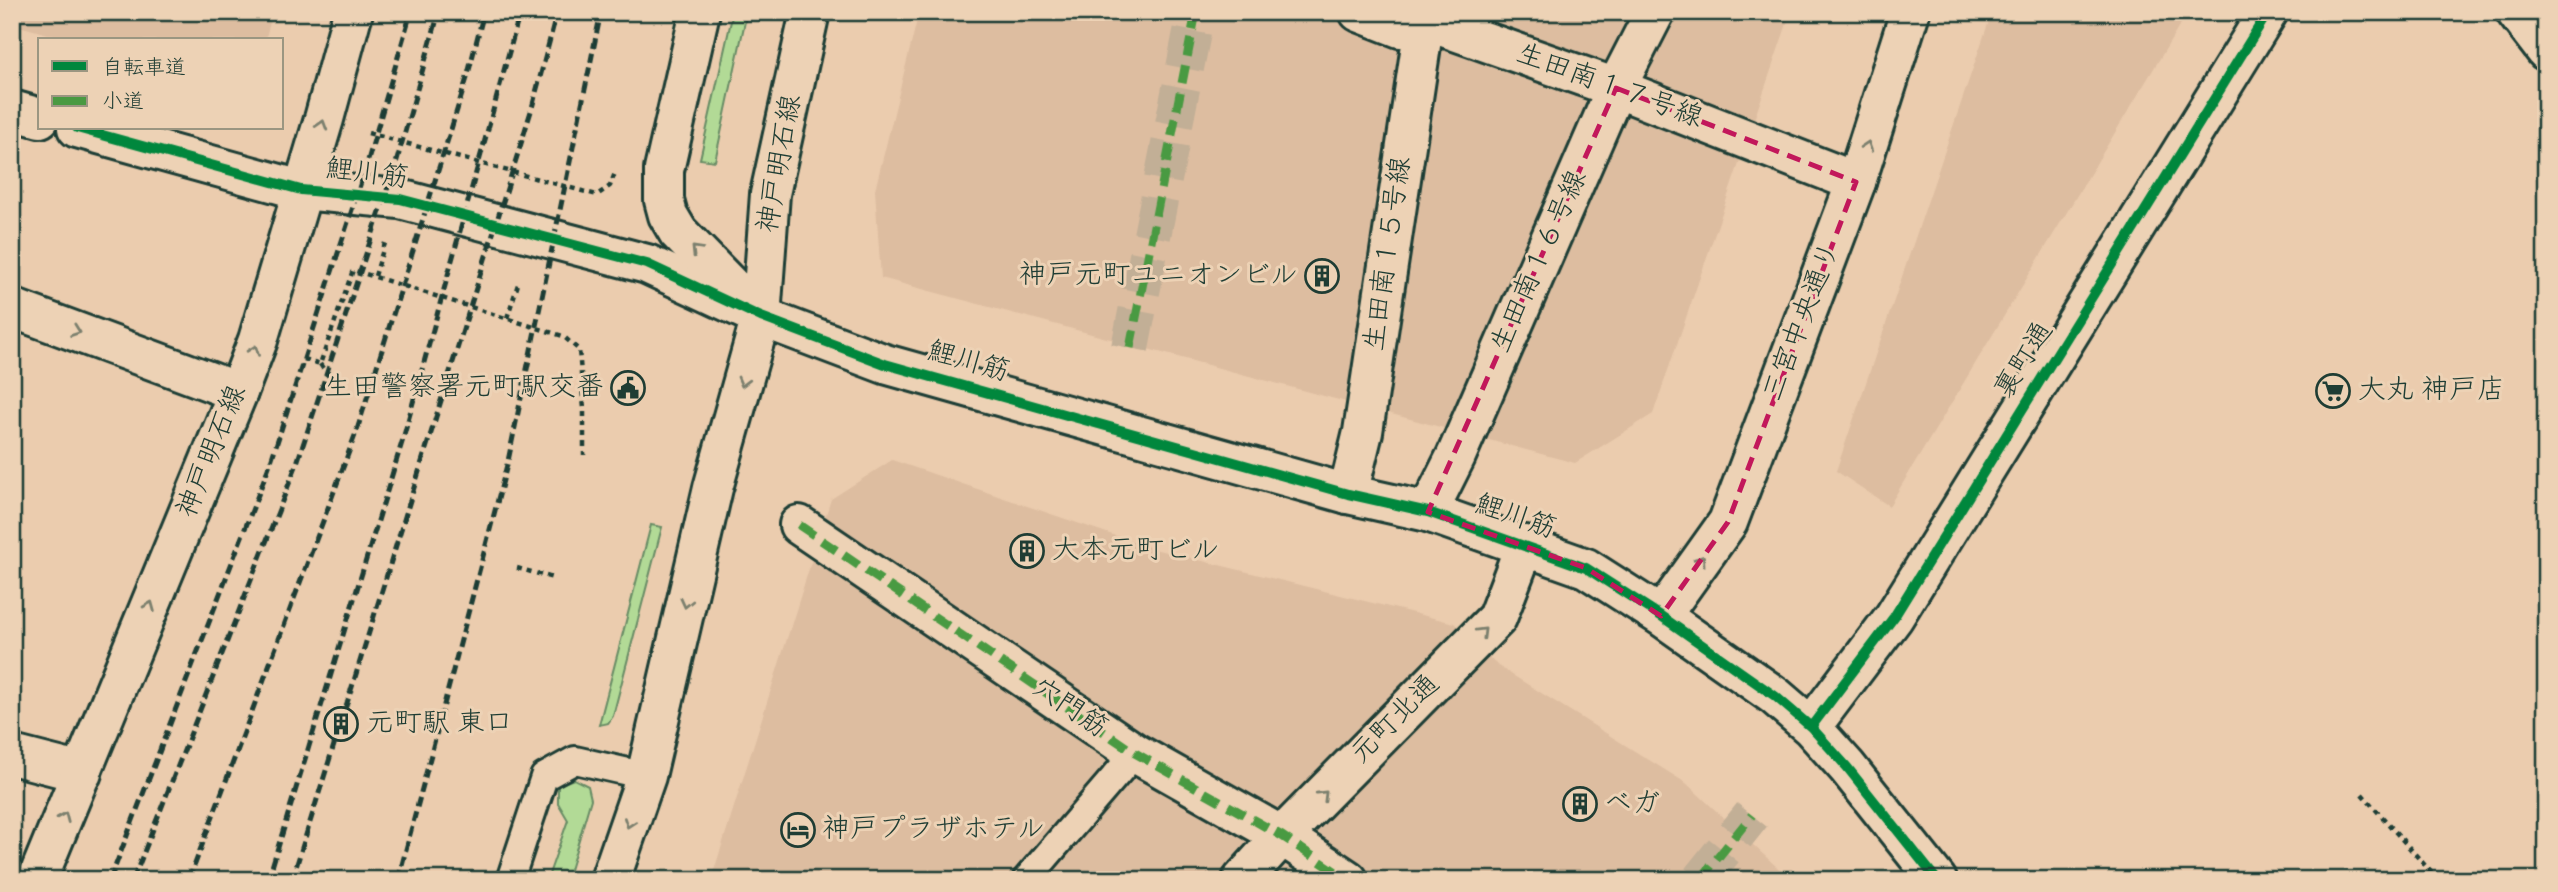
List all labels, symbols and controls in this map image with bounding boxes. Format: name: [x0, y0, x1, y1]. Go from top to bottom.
street label: 生田南１７号線: [1510, 34, 1708, 140]
legend: [38, 38, 284, 130]
text: 自転車道: [102, 54, 186, 84]
text: 小道: [102, 88, 144, 118]
street label: 神戸明石線: [749, 91, 813, 237]
one-way arrow: [313, 119, 328, 131]
one-way arrow: [1859, 140, 1874, 152]
street label: 鯉川筋: [323, 150, 411, 200]
street label: 生田南１５号線: [1355, 154, 1423, 354]
street label: 生田南１６号線: [1481, 164, 1599, 360]
street label: 三宮中央通り: [1754, 236, 1852, 408]
one-way arrow: [691, 246, 704, 259]
place label: 神戸元町ユニオンビル: [1019, 256, 1298, 297]
building icon: 神戸元町ユニオンビル: [1303, 257, 1341, 295]
street label: 裏町通: [1985, 315, 2065, 407]
one-way arrow: [70, 323, 82, 337]
street label: 鯉川筋: [922, 332, 1014, 394]
one-way arrow: [245, 345, 259, 357]
place label: 生田警察署元町駅交番: [324, 368, 604, 409]
public building icon: 生田警察署元町駅交番: [609, 369, 647, 407]
place label: 大丸 神戸店: [2358, 371, 2505, 412]
supermarket icon: 大丸 神戸店: [2314, 372, 2352, 410]
one-way arrow: [736, 376, 751, 388]
street label: 神戸明石線: [168, 379, 258, 525]
street label: 鯉川筋: [1469, 485, 1561, 551]
place label: 大本元町ビル: [1052, 531, 1219, 572]
building icon: 大本元町ビル: [1008, 532, 1046, 570]
one-way arrow: [1692, 555, 1705, 568]
one-way arrow: [680, 597, 695, 609]
one-way arrow: [142, 601, 156, 613]
one-way arrow: [1474, 628, 1487, 641]
street label: 元町北通: [1342, 666, 1450, 774]
street label: 穴門筋: [1023, 669, 1115, 749]
place label: 元町駅 東口: [366, 704, 513, 745]
building icon: 元町駅 東口: [322, 705, 360, 743]
place label: ベガ: [1604, 784, 1660, 825]
building icon: ベガ: [1561, 785, 1599, 823]
one-way arrow: [1314, 790, 1327, 803]
place label: 神戸プラザホテル: [822, 810, 1045, 851]
hotel icon: 神戸プラザホテル: [779, 811, 817, 849]
one-way arrow: [55, 812, 69, 824]
one-way arrow: [623, 816, 637, 828]

